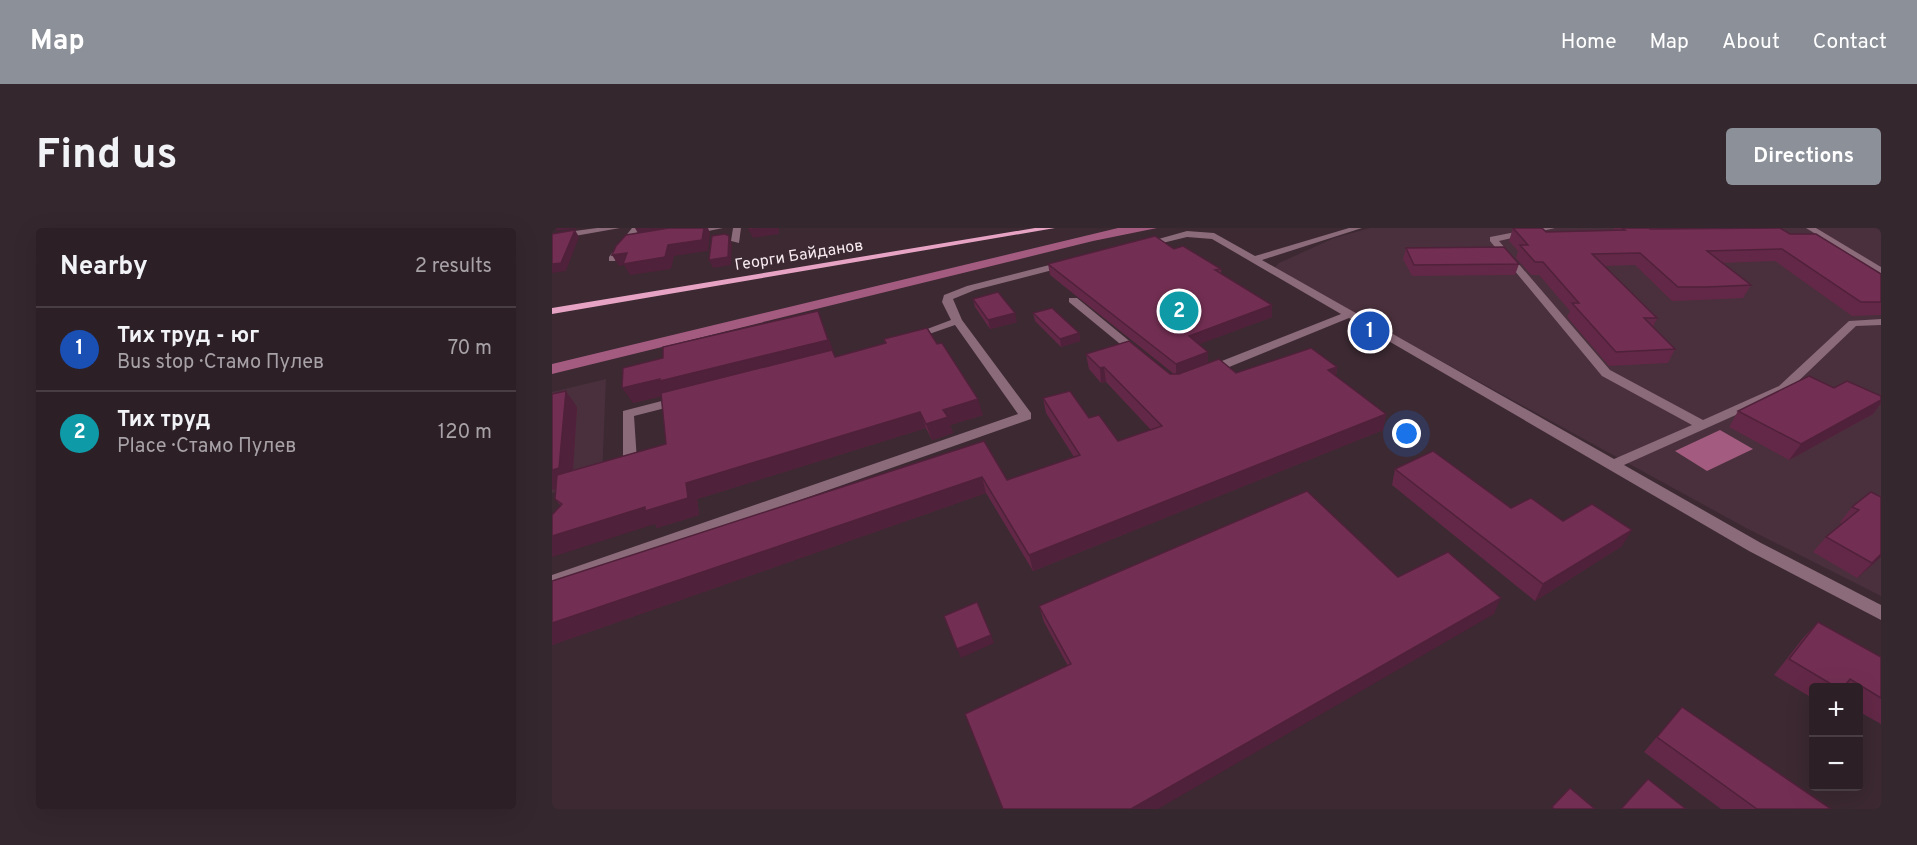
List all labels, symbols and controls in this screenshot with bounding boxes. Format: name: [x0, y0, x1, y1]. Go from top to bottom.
text: Map: [30, 24, 85, 60]
text: Home: [1561, 29, 1617, 56]
text: Map: [1650, 29, 1689, 56]
text: About: [1722, 29, 1780, 56]
text: Contact: [1813, 29, 1887, 56]
button: Directions: [1726, 128, 1881, 185]
text: Find us: [36, 130, 177, 183]
street label: Георги Байданов: [733, 236, 865, 276]
text: Nearby: [60, 251, 148, 284]
text: 2 results: [415, 254, 492, 280]
pin: 2: [1160, 288, 1198, 334]
pin: 1: [1350, 308, 1390, 354]
text: Тих труд - юг: [117, 323, 259, 350]
text: 1: [76, 336, 84, 362]
text: 70 m: [448, 336, 492, 362]
text: Bus stop · Стамо Пулев: [117, 350, 324, 376]
text: Тих труд: [117, 407, 210, 434]
your location: [1392, 419, 1421, 448]
text: 2: [73, 420, 86, 446]
text: 120 m: [438, 420, 492, 446]
text: Place · Стамо Пулев: [117, 434, 297, 460]
map controls: [1809, 683, 1863, 791]
button: +: [1809, 683, 1863, 737]
button: −: [1809, 737, 1863, 791]

